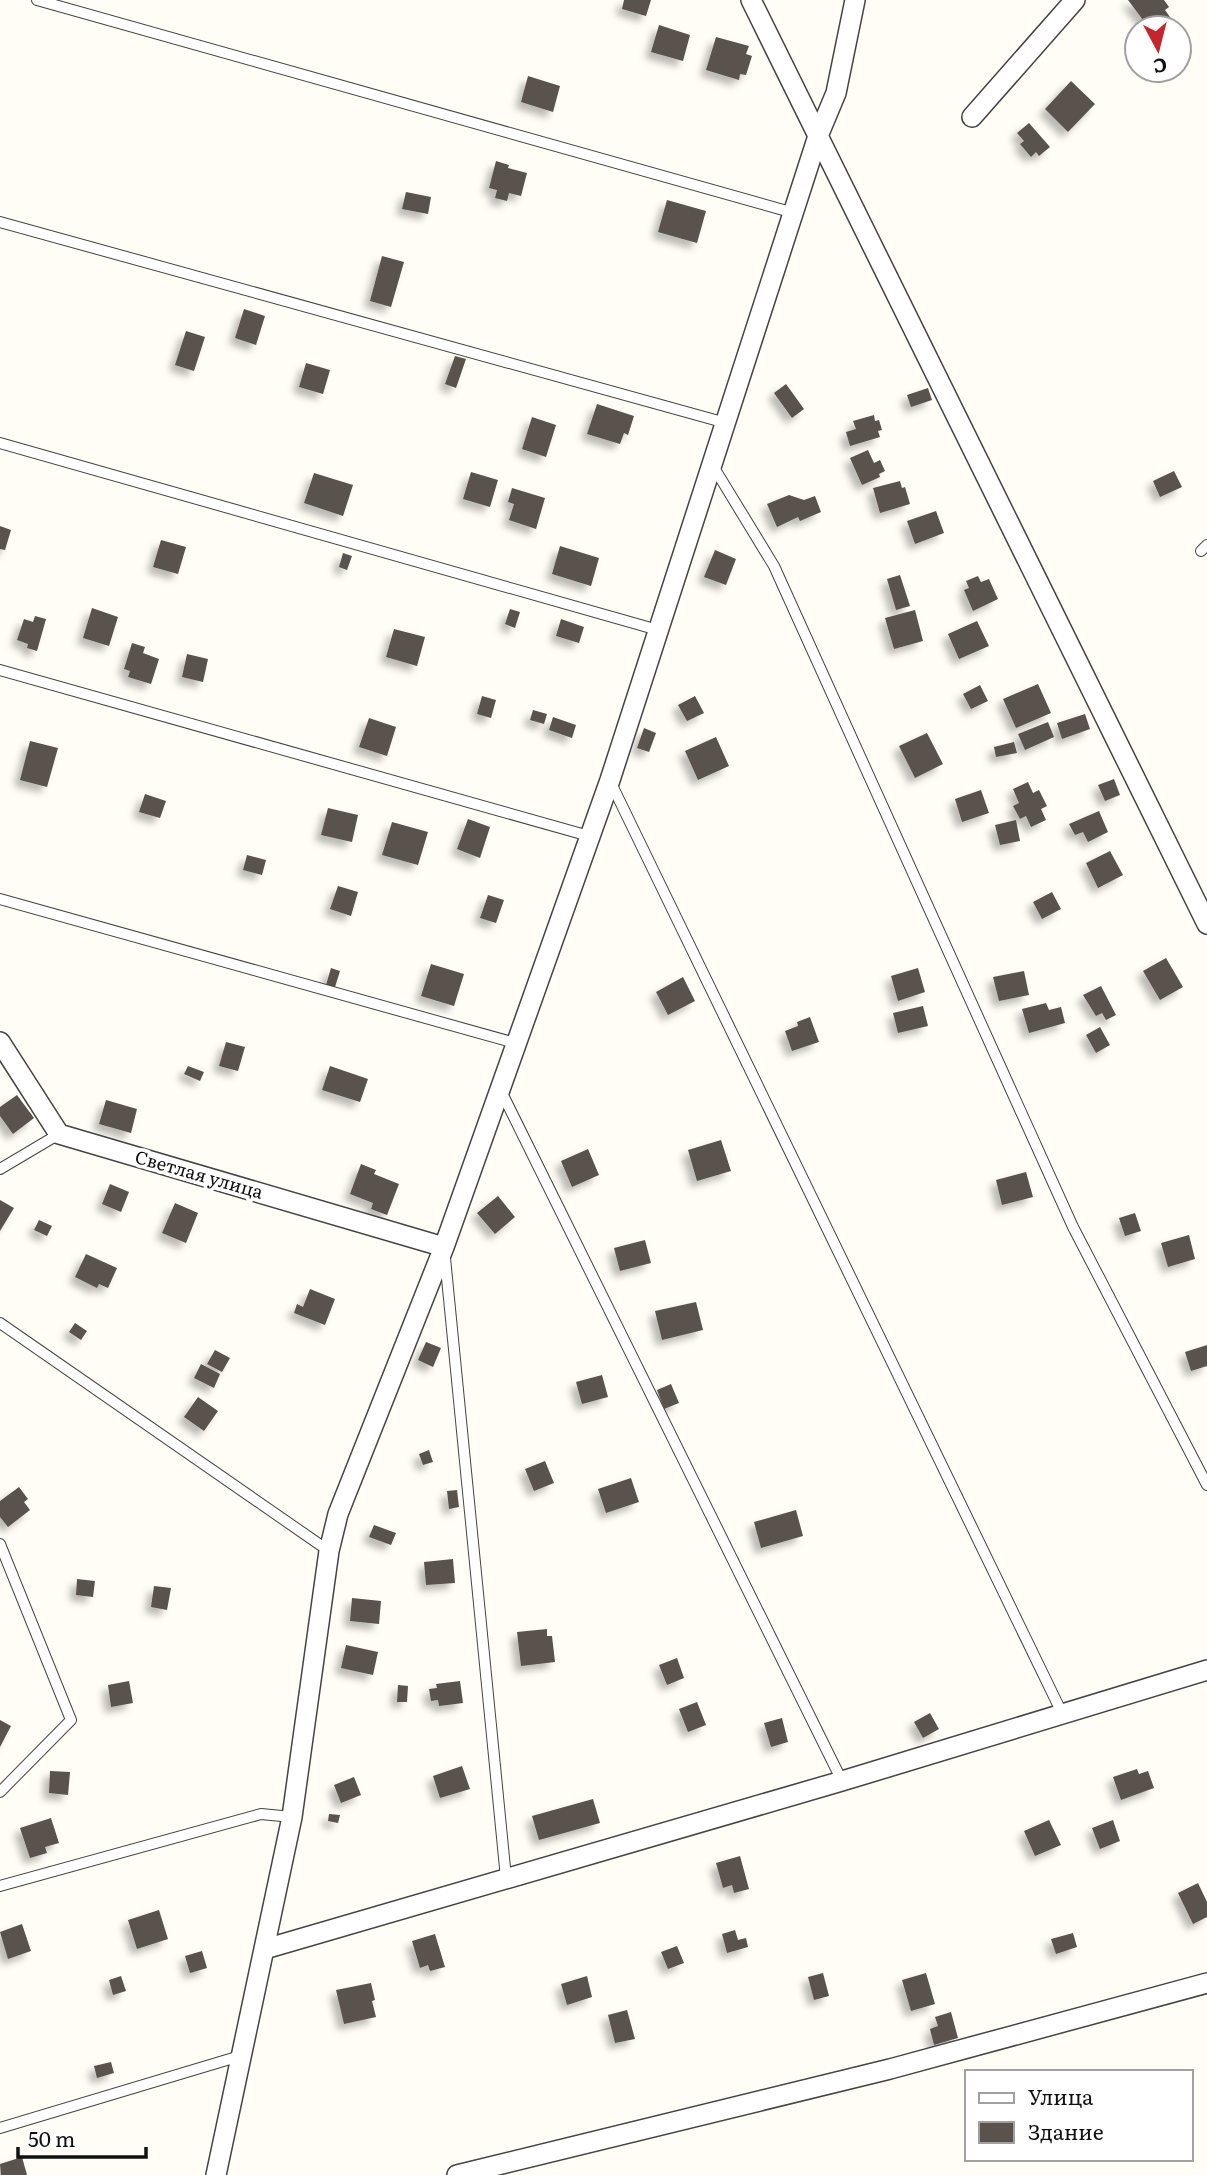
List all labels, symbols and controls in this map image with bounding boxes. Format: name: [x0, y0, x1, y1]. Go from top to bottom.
north arrow: [1123, 14, 1193, 84]
text: С: [1152, 52, 1169, 82]
street label: Светлая улица: [132, 1142, 267, 1205]
legend: [965, 2070, 1193, 2161]
text: Улица: [1028, 2080, 1094, 2111]
text: Здание: [1028, 2115, 1104, 2146]
scale bar: [18, 2116, 145, 2160]
text: 50 m: [28, 2122, 75, 2153]

